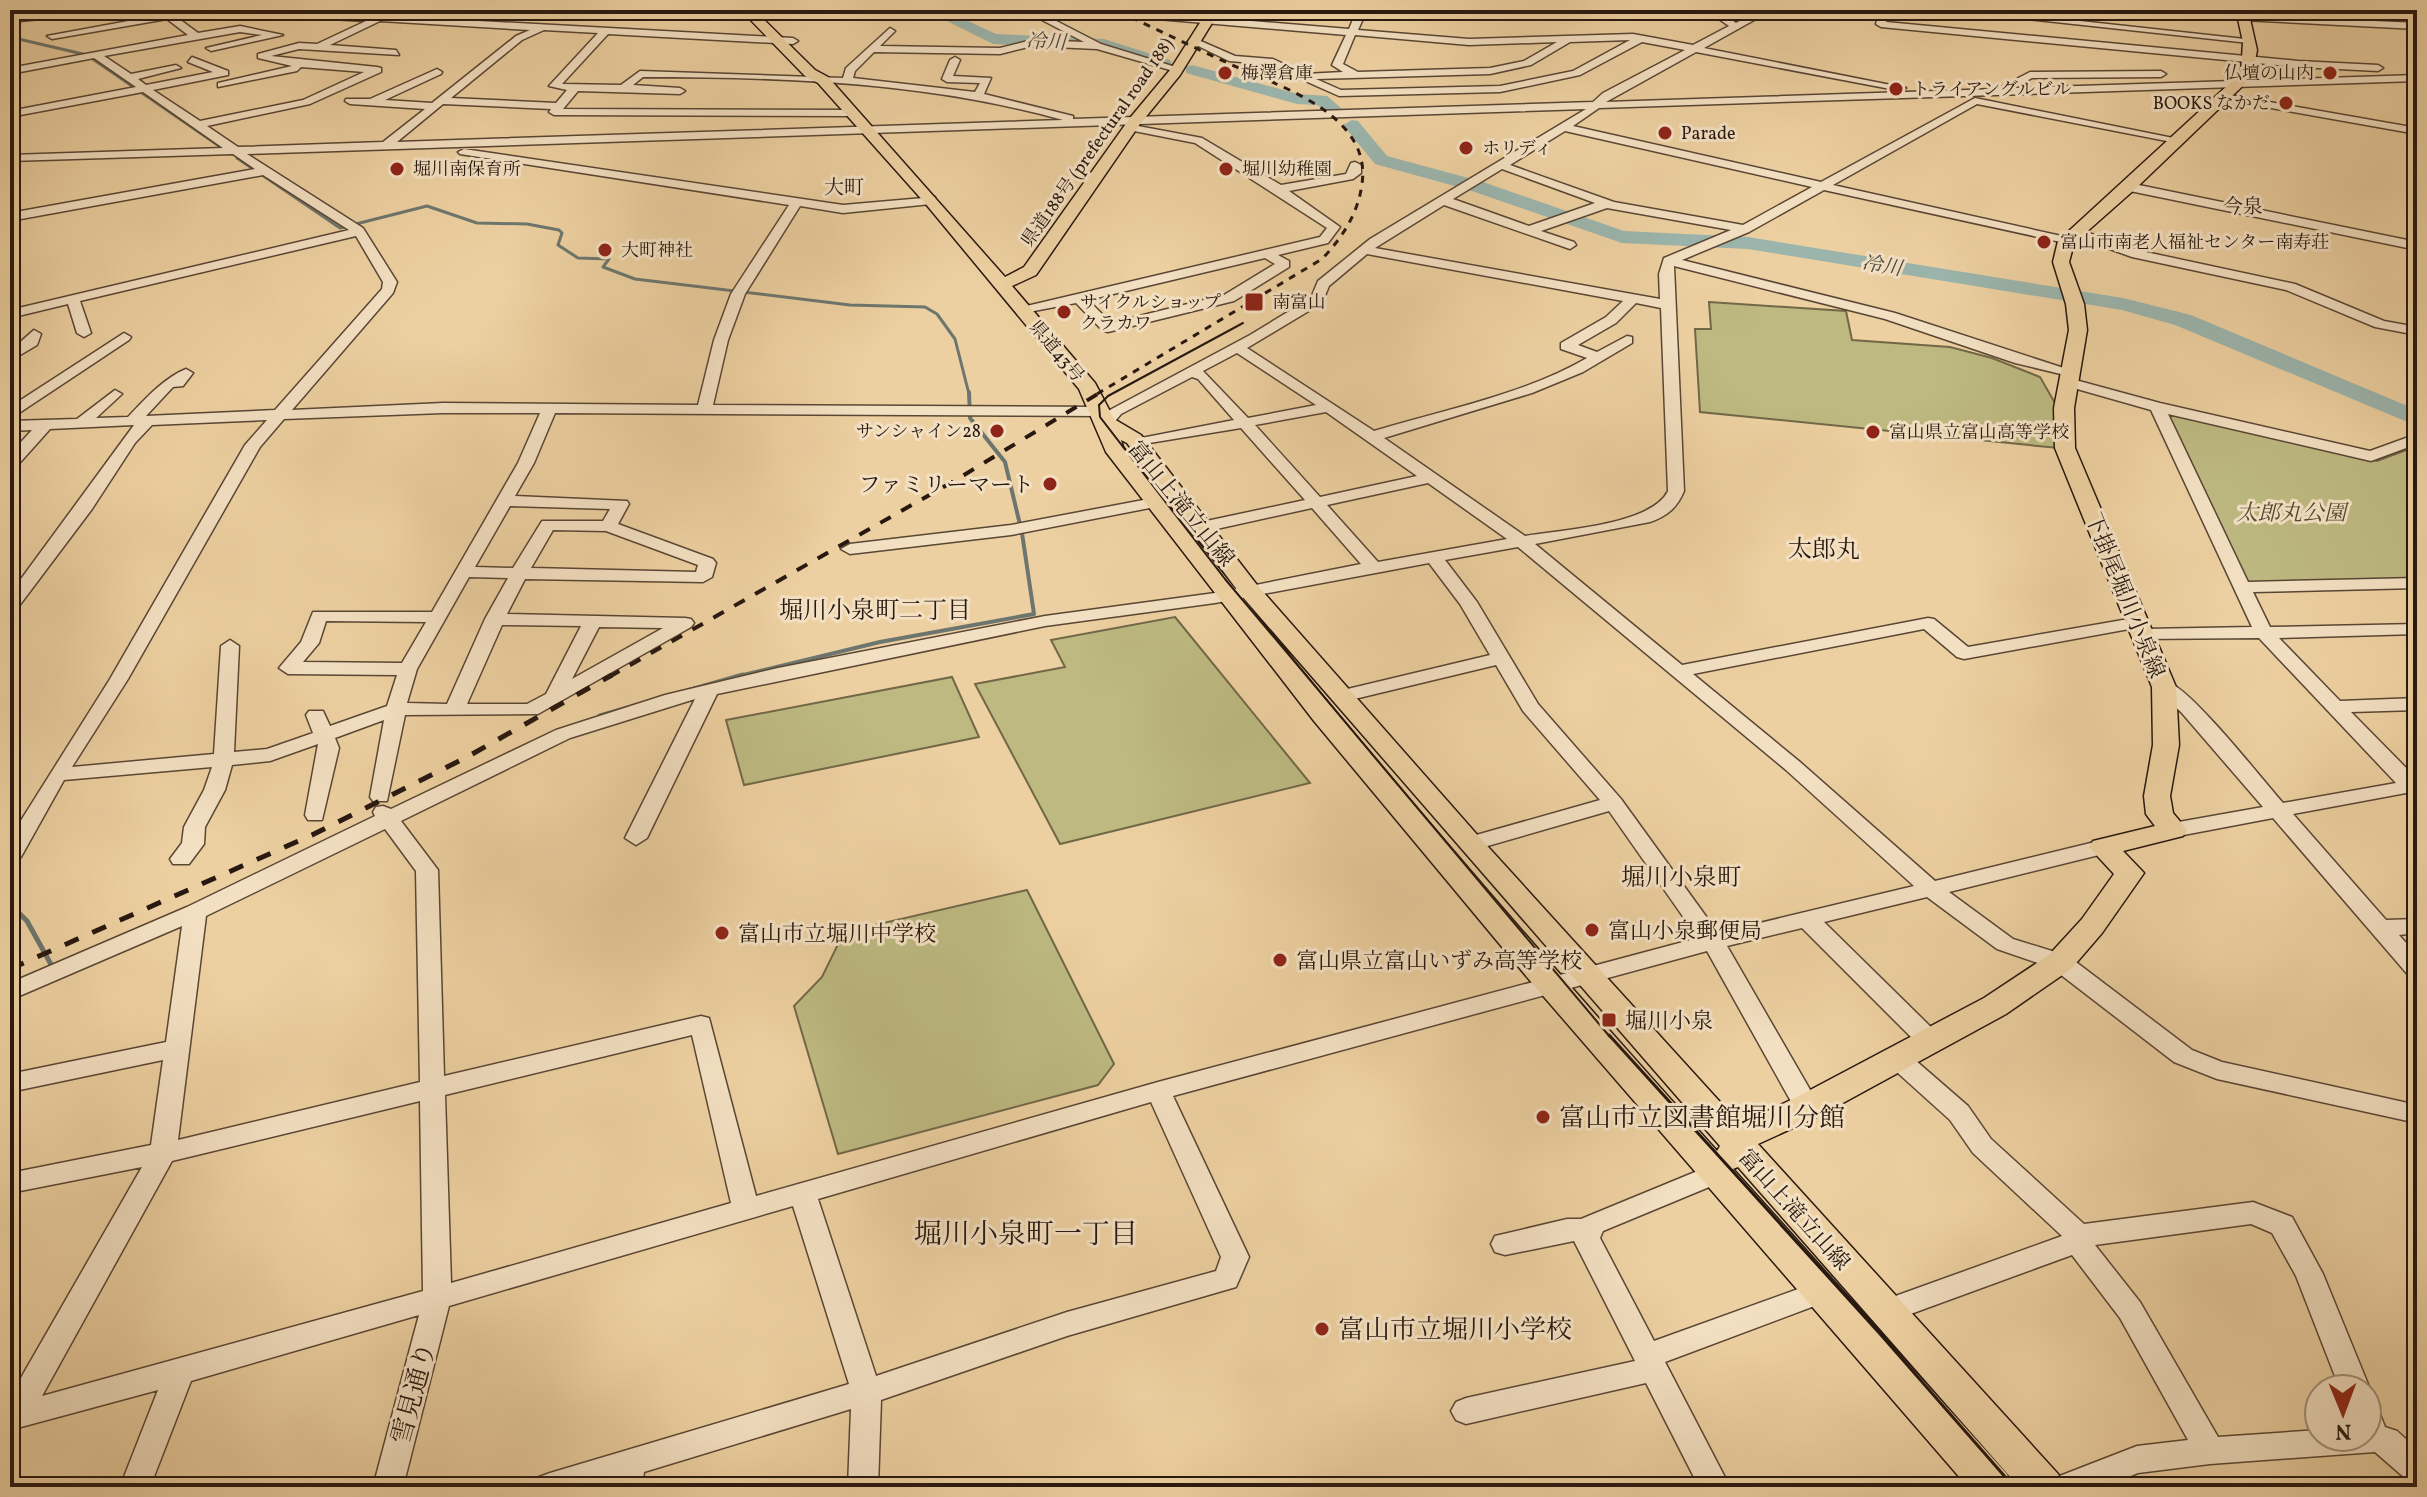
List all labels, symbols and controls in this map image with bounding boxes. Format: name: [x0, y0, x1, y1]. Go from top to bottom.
water label: 冷川: [1025, 28, 1069, 58]
street label: 県道188号 (prefectural road 188): [1016, 33, 1180, 252]
place label: 梅澤倉庫: [1241, 62, 1313, 87]
place label: 仏壇の山内: [2224, 62, 2314, 87]
marker: 梅澤倉庫: [1216, 64, 1234, 82]
marker: 仏壇の山内: [2321, 64, 2339, 82]
place label: トライアングルビル: [1912, 78, 2071, 103]
marker: トライアングルビル: [1887, 80, 1905, 98]
place label: BOOKS なかだ: [2153, 92, 2270, 117]
marker: BOOKS なかだ: [2277, 94, 2295, 112]
place label: Parade: [1681, 122, 1736, 147]
marker: Parade: [1656, 124, 1674, 142]
place label: ホリディ: [1482, 137, 1552, 162]
marker: ホリディ: [1457, 139, 1475, 157]
place label: 堀川南保育所: [413, 158, 521, 183]
place label: 堀川幼稚園: [1242, 158, 1332, 183]
marker: 堀川南保育所: [388, 160, 406, 178]
marker: 堀川幼稚園: [1217, 160, 1235, 178]
district label: 大町: [824, 175, 864, 203]
district label: 今泉: [2223, 194, 2263, 222]
place label: 富山市南老人福祉センター南寿荘: [2060, 231, 2329, 256]
marker: 富山市南老人福祉センター南寿荘: [2035, 233, 2053, 251]
place label: 大町神社: [621, 239, 693, 264]
marker: 大町神社: [596, 241, 614, 259]
water label: 冷川: [1860, 250, 1906, 284]
place label: サイクルショップ クラカワ: [1080, 291, 1221, 337]
marker: 南富山: [1243, 291, 1265, 313]
place label: 南富山: [1272, 291, 1326, 316]
marker: サイクルショップ クラカワ: [1055, 303, 1073, 321]
street label: 県道43号: [1023, 316, 1089, 388]
place label: サンシャイン28: [856, 420, 981, 445]
place label: 富山県立富山高等学校: [1889, 421, 2069, 446]
marker: サンシャイン28: [988, 422, 1006, 440]
marker: 富山県立富山高等学校: [1864, 423, 1882, 441]
street label: 富山上滝立山線: [1120, 435, 1241, 574]
place label: ファミリーマート: [858, 471, 1034, 502]
marker: ファミリーマート: [1041, 475, 1059, 493]
park label: 太郎丸公園: [2236, 499, 2349, 530]
street label: 下掛尾堀川小泉線: [2076, 509, 2171, 683]
district label: 太郎丸: [1788, 534, 1860, 568]
district label: 堀川小泉町二丁目: [779, 595, 971, 629]
district label: 堀川小泉町: [1621, 862, 1741, 896]
place label: 富山小泉郵便局: [1608, 917, 1762, 948]
place label: 富山市立堀川中学校: [738, 920, 936, 951]
marker: 富山小泉郵便局: [1583, 921, 1601, 939]
marker: 富山市立堀川中学校: [713, 924, 731, 942]
place label: 富山県立富山いずみ高等学校: [1296, 947, 1582, 978]
marker: 富山県立富山いずみ高等学校: [1271, 951, 1289, 969]
place label: 堀川小泉: [1625, 1007, 1713, 1038]
marker: 堀川小泉: [1600, 1011, 1618, 1029]
place label: 富山市立図書館堀川分館: [1559, 1101, 1845, 1137]
marker: 富山市立図書館堀川分館: [1534, 1108, 1552, 1126]
street label: 富山上滝立山線: [1730, 1143, 1856, 1278]
district label: 堀川小泉町一丁目: [914, 1216, 1138, 1255]
place label: 富山市立堀川小学校: [1338, 1313, 1572, 1349]
marker: 富山市立堀川小学校: [1313, 1320, 1331, 1338]
street label: 雪見通り: [384, 1339, 446, 1448]
north arrow: [2303, 1373, 2383, 1453]
text: N: [2335, 1415, 2352, 1446]

